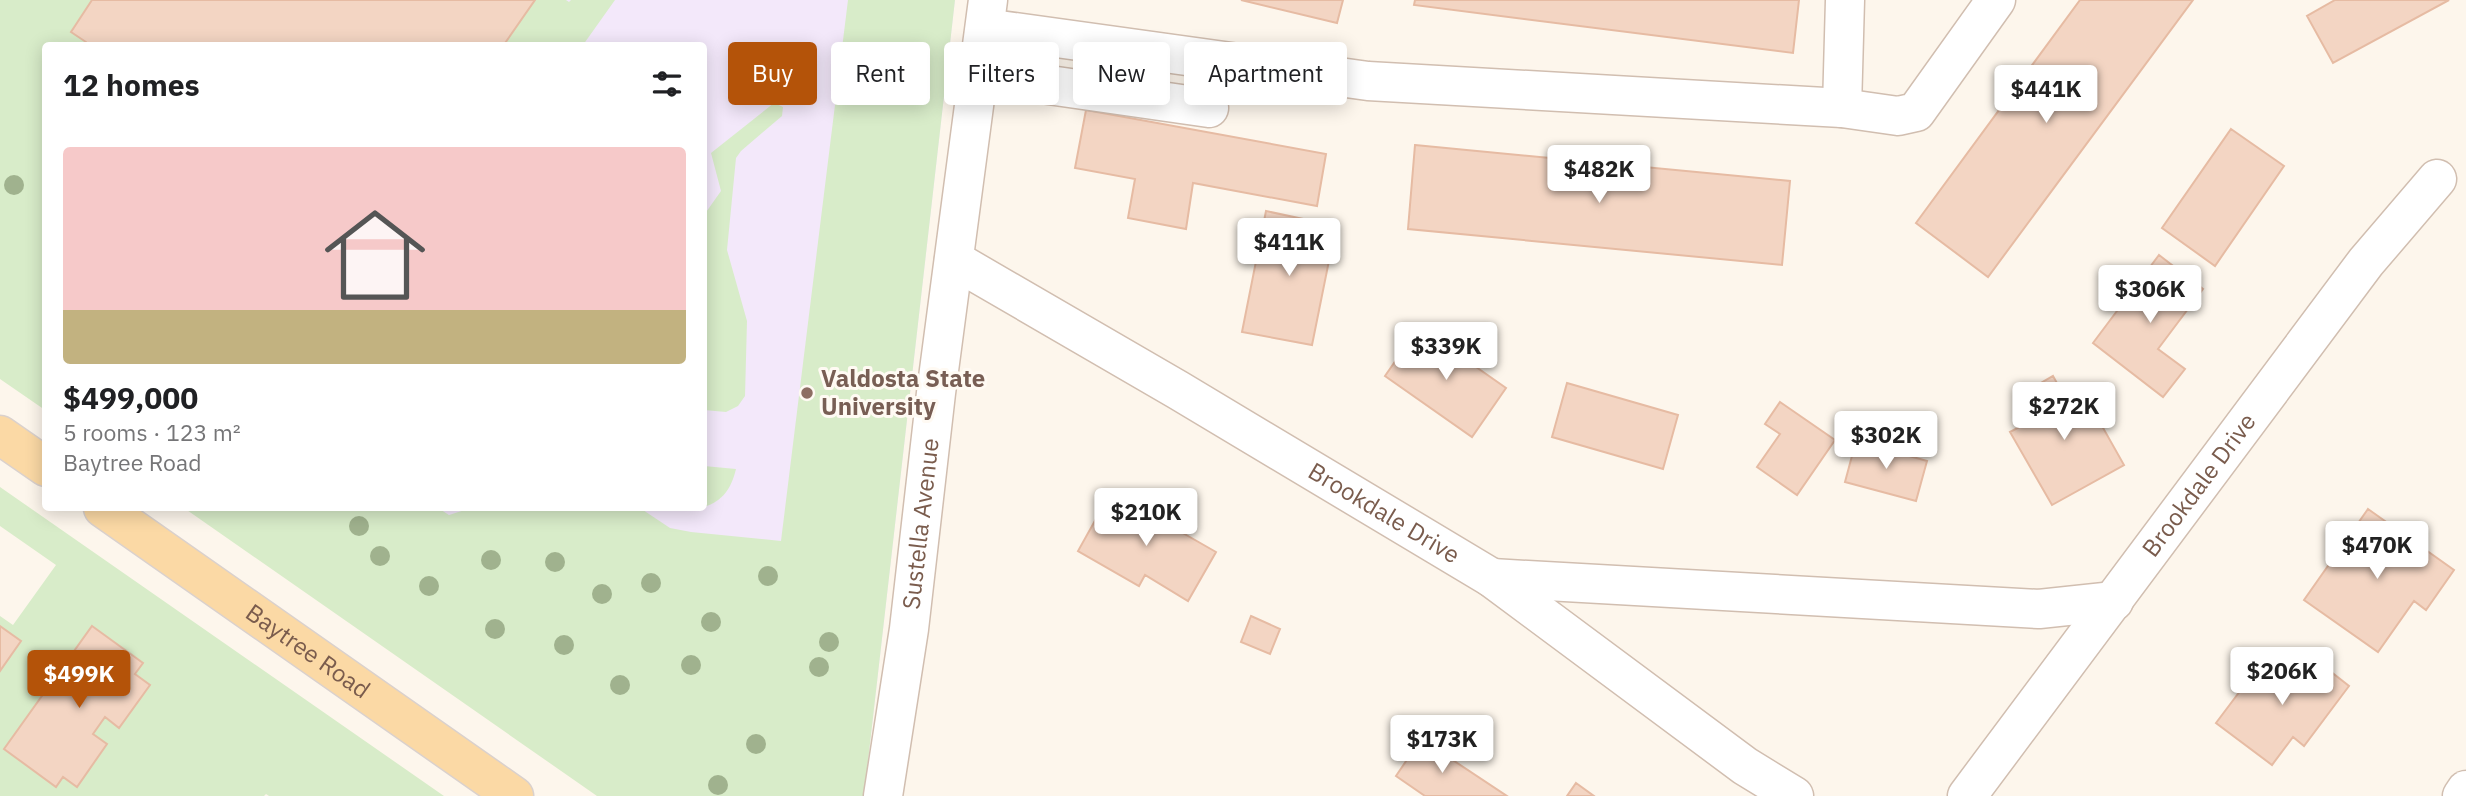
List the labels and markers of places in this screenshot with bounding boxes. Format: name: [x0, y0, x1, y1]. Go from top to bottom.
pin: $441K: [1997, 66, 2095, 125]
pin: $482K: [1550, 146, 1648, 205]
pin: $411K: [1240, 218, 1338, 278]
pin: $306K: [2101, 266, 2199, 325]
pin: $339K: [1397, 322, 1495, 382]
place label: Valdosta State University: [821, 362, 985, 422]
pin: $272K: [2015, 382, 2113, 442]
marker: Valdosta State University: [799, 385, 815, 401]
pin: $302K: [1837, 412, 1935, 471]
pin: $210K: [1097, 489, 1195, 548]
pin: $470K: [2328, 522, 2426, 581]
pin: $206K: [2233, 648, 2331, 707]
pin: $499K: [30, 650, 128, 710]
pin: $173K: [1393, 716, 1491, 775]

